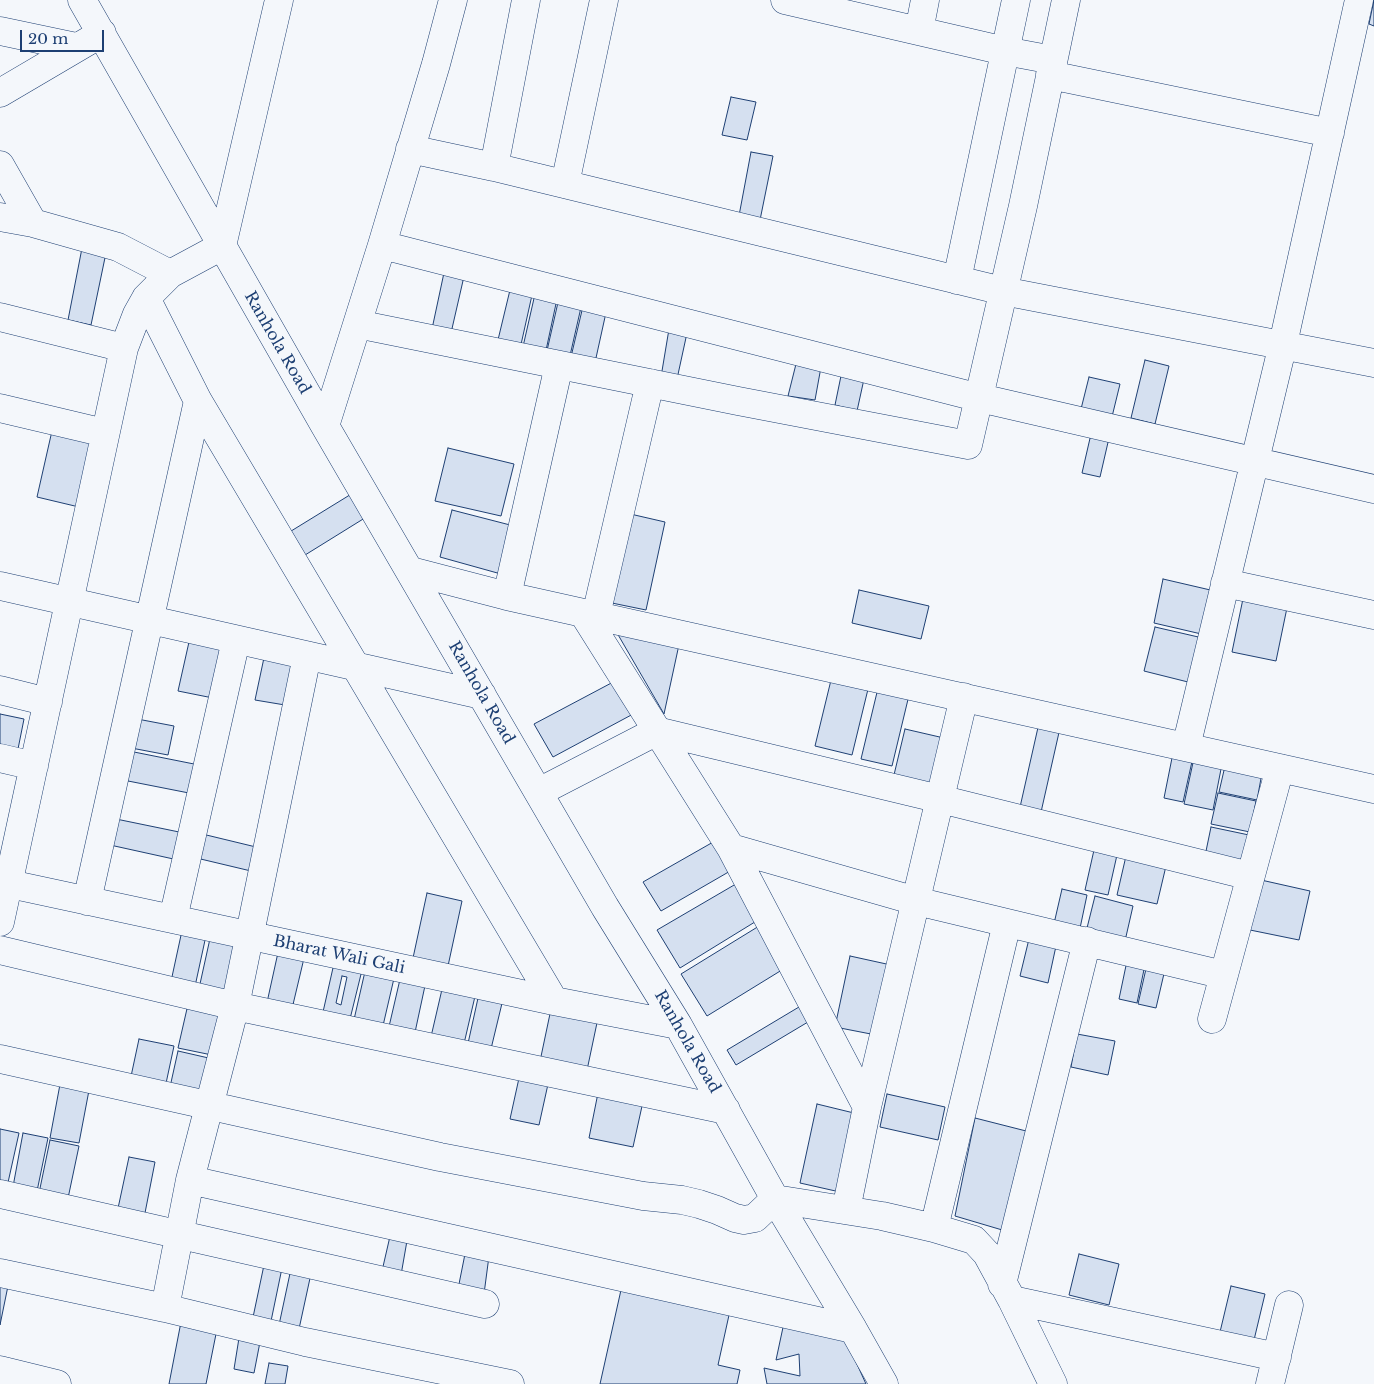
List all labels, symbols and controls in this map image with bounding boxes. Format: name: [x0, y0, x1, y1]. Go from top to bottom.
scale bar: [22, 20, 106, 52]
text: 20 m: [28, 29, 68, 48]
street label: Ranhola Road: [240, 288, 314, 398]
street label: Ranhola Road: [444, 638, 518, 748]
street label: Bharat Wali Gali: [271, 932, 407, 978]
street label: Ranhola Road: [650, 987, 724, 1097]

